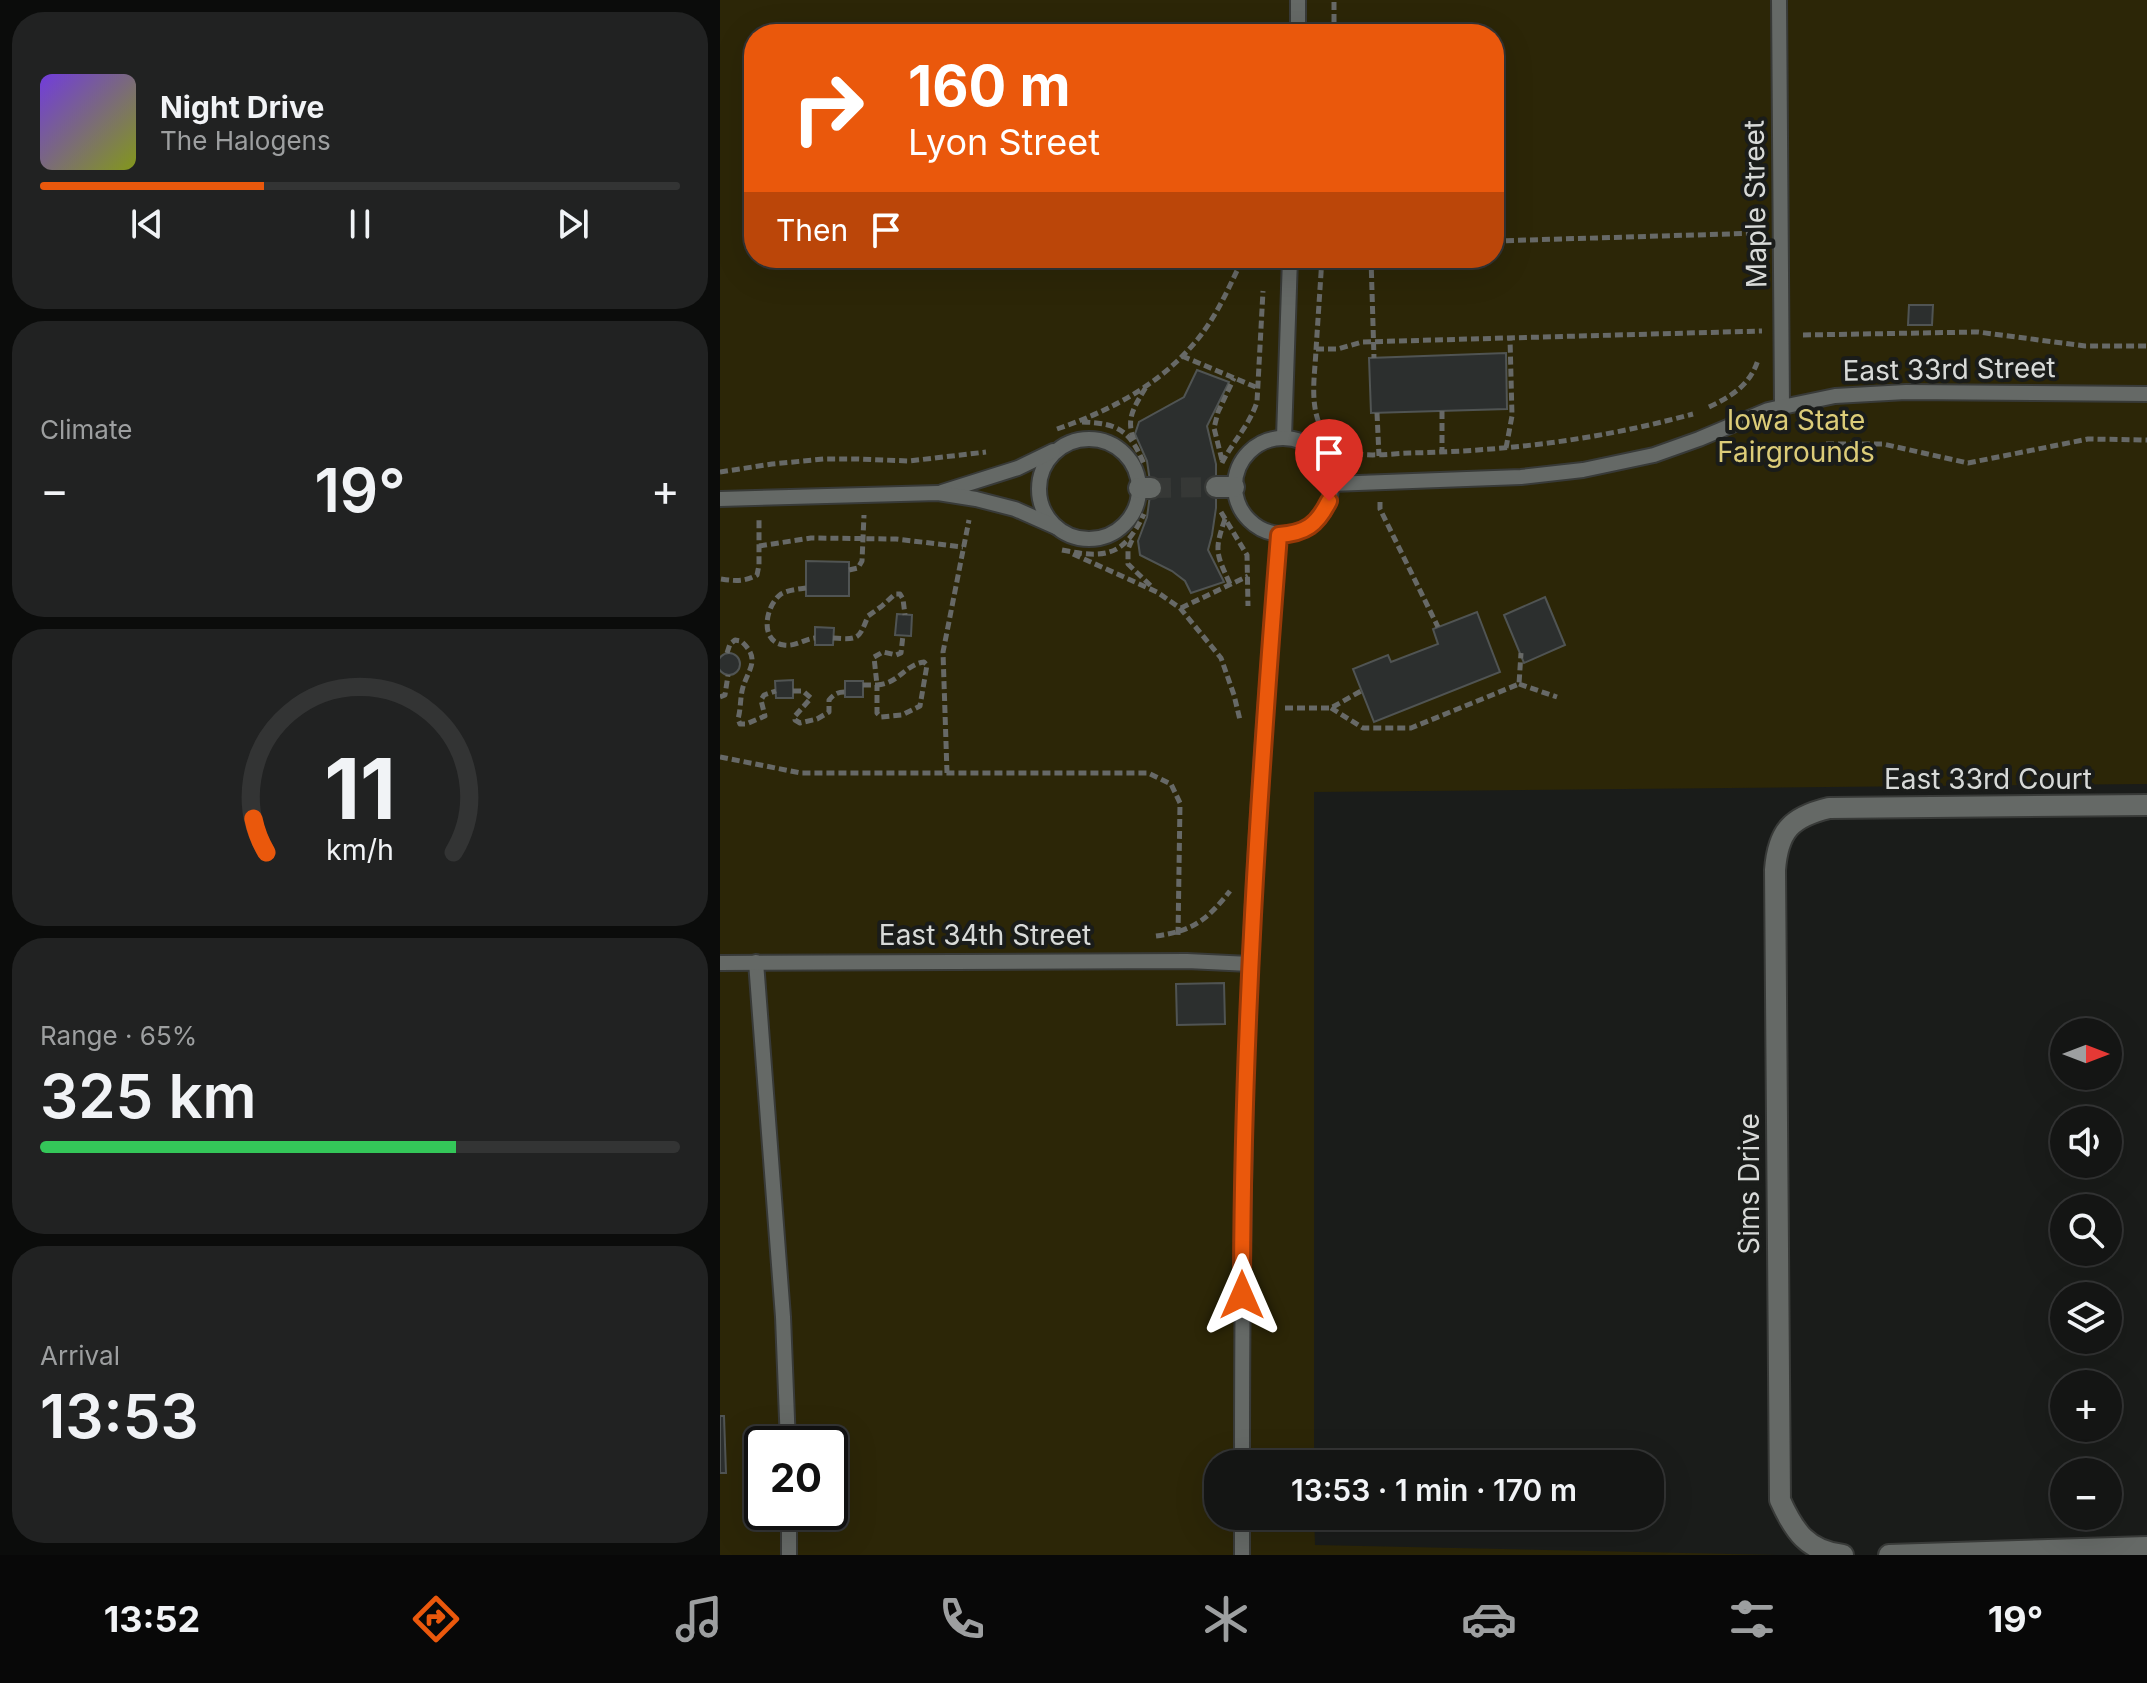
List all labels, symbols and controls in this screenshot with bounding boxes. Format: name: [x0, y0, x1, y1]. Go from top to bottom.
text: 160 m: [908, 52, 1071, 120]
icon: right: [776, 56, 880, 160]
text: Night Drive: [160, 89, 324, 125]
text: Lyon Street: [908, 120, 1100, 164]
street label: Maple Street: [1737, 120, 1773, 288]
text: The Halogens: [160, 125, 331, 156]
icon: previous: [125, 202, 169, 246]
icon: pause: [338, 202, 382, 246]
icon: next: [551, 202, 595, 246]
icon: arrive: [864, 208, 908, 252]
text: Then: [776, 212, 848, 248]
street label: East 33rd Street: [1842, 350, 2056, 388]
park label: Iowa State Fairgrounds: [1717, 403, 1875, 469]
text: Climate: [40, 414, 132, 445]
pin: [1295, 419, 1363, 501]
icon: arrive: [1307, 431, 1351, 475]
text: 19°: [314, 454, 406, 526]
text: −: [40, 463, 69, 517]
text: +: [651, 463, 680, 517]
text: 11: [324, 738, 396, 839]
street label: East 33rd Court: [1884, 762, 2092, 796]
text: km/h: [326, 833, 394, 868]
street label: East 34th Street: [879, 918, 1091, 952]
north arrow: [2050, 1018, 2122, 1090]
map controls: [2050, 1018, 2122, 1530]
text: Range · 65%: [40, 1020, 197, 1051]
text: 325 km: [40, 1060, 257, 1132]
button: sound: [2050, 1106, 2122, 1178]
street label: Sims Drive: [1732, 1113, 1766, 1255]
button: search: [2050, 1194, 2122, 1266]
position arrow: [1200, 1253, 1284, 1337]
button: layers: [2050, 1282, 2122, 1354]
text: Arrival: [40, 1340, 120, 1371]
button: +: [2050, 1370, 2122, 1442]
text: 13:53: [40, 1380, 199, 1452]
speed limit sign: 20: [744, 1426, 848, 1530]
button: −: [2050, 1458, 2122, 1530]
text: 13:53 · 1 min · 170 m: [1291, 1472, 1577, 1508]
icon: directions: [408, 1591, 464, 1647]
icon: music: [671, 1591, 727, 1647]
icon: phone: [934, 1591, 990, 1647]
icon: climate: [1198, 1591, 1254, 1647]
icon: car: [1461, 1591, 1517, 1647]
icon: filters: [1724, 1591, 1780, 1647]
text: 13:52: [104, 1597, 200, 1641]
text: 19°: [1988, 1597, 2043, 1641]

